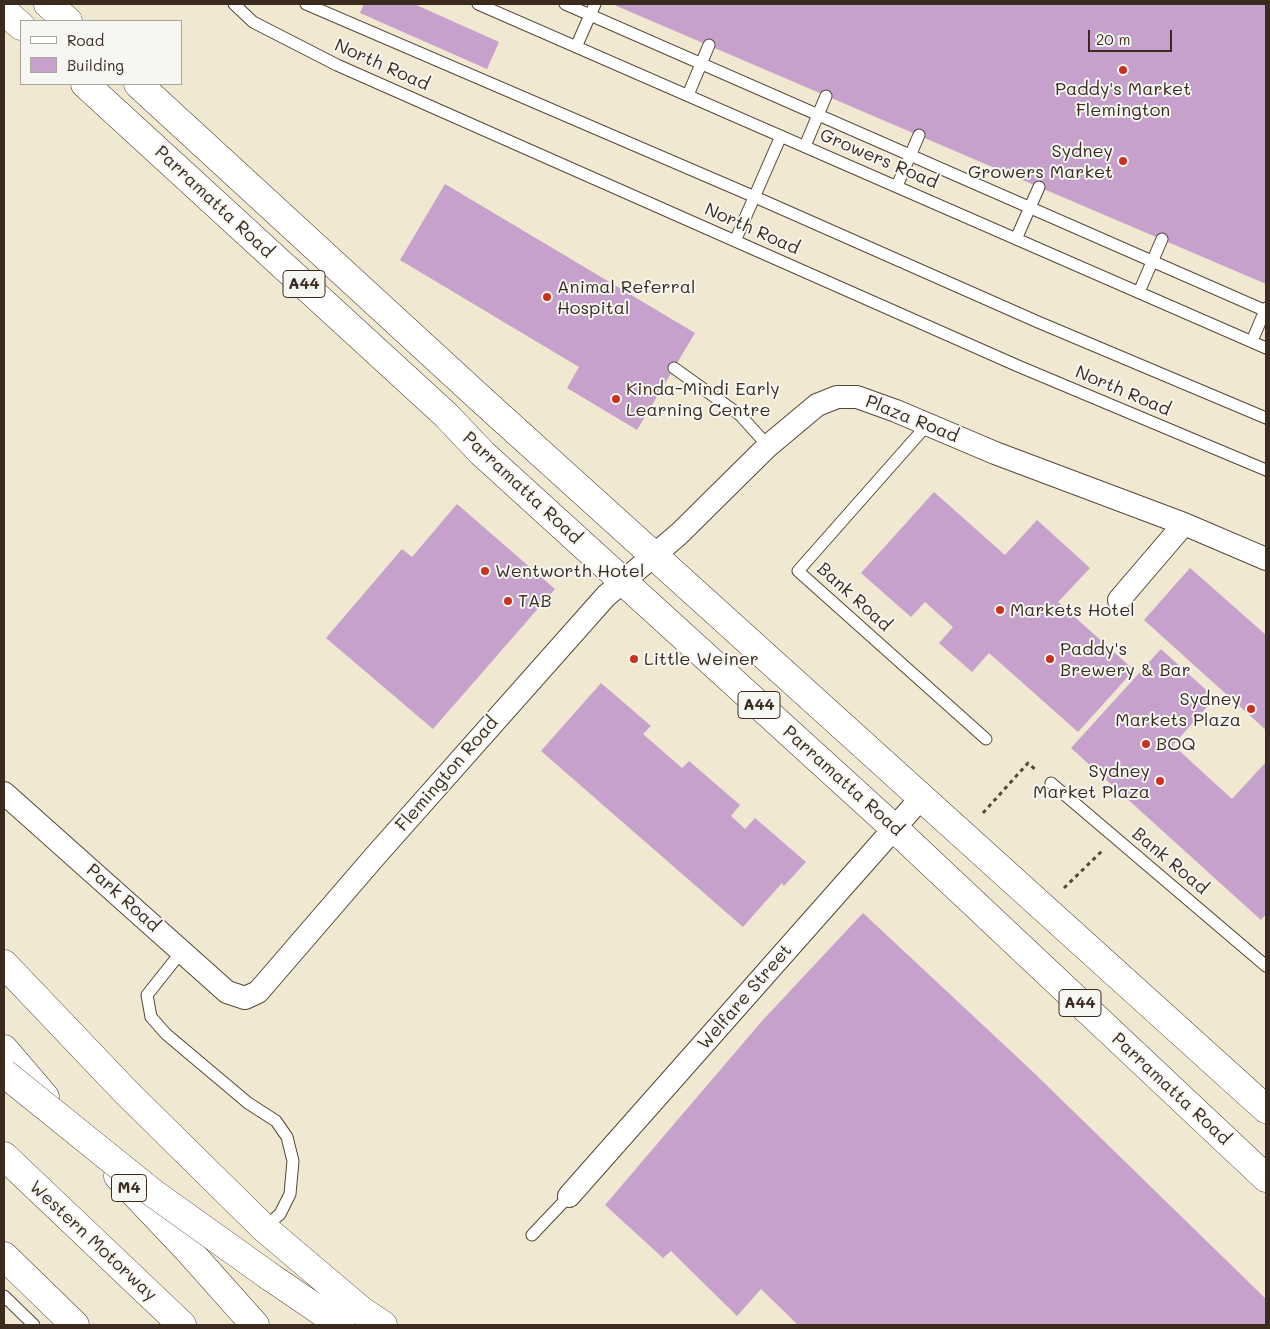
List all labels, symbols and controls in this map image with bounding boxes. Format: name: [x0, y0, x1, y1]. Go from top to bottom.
legend: [20, 20, 182, 85]
scale bar: [1090, 20, 1174, 52]
text: 20 m: [1096, 29, 1130, 49]
text: Road: [67, 30, 104, 50]
street label: North Road: [331, 34, 433, 96]
text: Building: [67, 55, 124, 75]
marker: Paddy's Market Flemington: [1117, 64, 1129, 76]
place label: Paddy's Market Flemington: [1055, 78, 1191, 120]
street label: Growers Road: [817, 124, 941, 194]
place label: Sydney Growers Market: [968, 140, 1113, 182]
street label: Parramatta Road: [150, 141, 278, 263]
marker: Sydney Growers Market: [1117, 155, 1129, 167]
street label: North Road: [701, 198, 803, 260]
road number: A44: [283, 270, 325, 298]
place label: Animal Referral Hospital: [557, 276, 695, 318]
marker: Animal Referral Hospital: [541, 291, 553, 303]
street label: North Road: [1072, 361, 1174, 421]
place label: Kinda-Mindi Early Learning Centre: [626, 378, 780, 420]
street label: Plaza Road: [862, 391, 962, 447]
marker: Kinda-Mindi Early Learning Centre: [610, 393, 622, 405]
street label: Parramatta Road: [458, 427, 586, 549]
street label: Bank Road: [812, 558, 896, 636]
place label: Wentworth Hotel: [495, 560, 644, 582]
marker: Wentworth Hotel: [479, 565, 491, 577]
place label: TAB: [518, 590, 552, 612]
marker: TAB: [502, 595, 514, 607]
place label: Markets Hotel: [1010, 599, 1135, 621]
marker: Markets Hotel: [994, 604, 1006, 616]
place label: Paddy's Brewery & Bar: [1060, 638, 1191, 681]
place label: Little Weiner: [644, 648, 759, 670]
marker: Little Weiner: [628, 653, 640, 665]
marker: Paddy's Brewery & Bar: [1044, 653, 1056, 665]
place label: Sydney Markets Plaza: [1115, 688, 1241, 731]
road number: A44: [738, 692, 780, 718]
marker: Sydney Markets Plaza: [1245, 703, 1257, 715]
street label: Flemington Road: [391, 712, 503, 836]
street label: Parramatta Road: [778, 721, 908, 841]
place label: BOQ: [1156, 733, 1195, 755]
marker: BOQ: [1140, 738, 1152, 750]
place label: Sydney Market Plaza: [1033, 760, 1150, 802]
marker: Sydney Market Plaza: [1154, 775, 1166, 787]
street label: Bank Road: [1128, 823, 1212, 899]
street label: Park Road: [82, 859, 164, 937]
street label: Welfare Street: [693, 940, 797, 1054]
road number: A44: [1059, 990, 1101, 1016]
street label: Parramatta Road: [1107, 1028, 1235, 1150]
road number: M4: [112, 1174, 146, 1202]
street label: Western Motorway: [25, 1176, 161, 1306]

